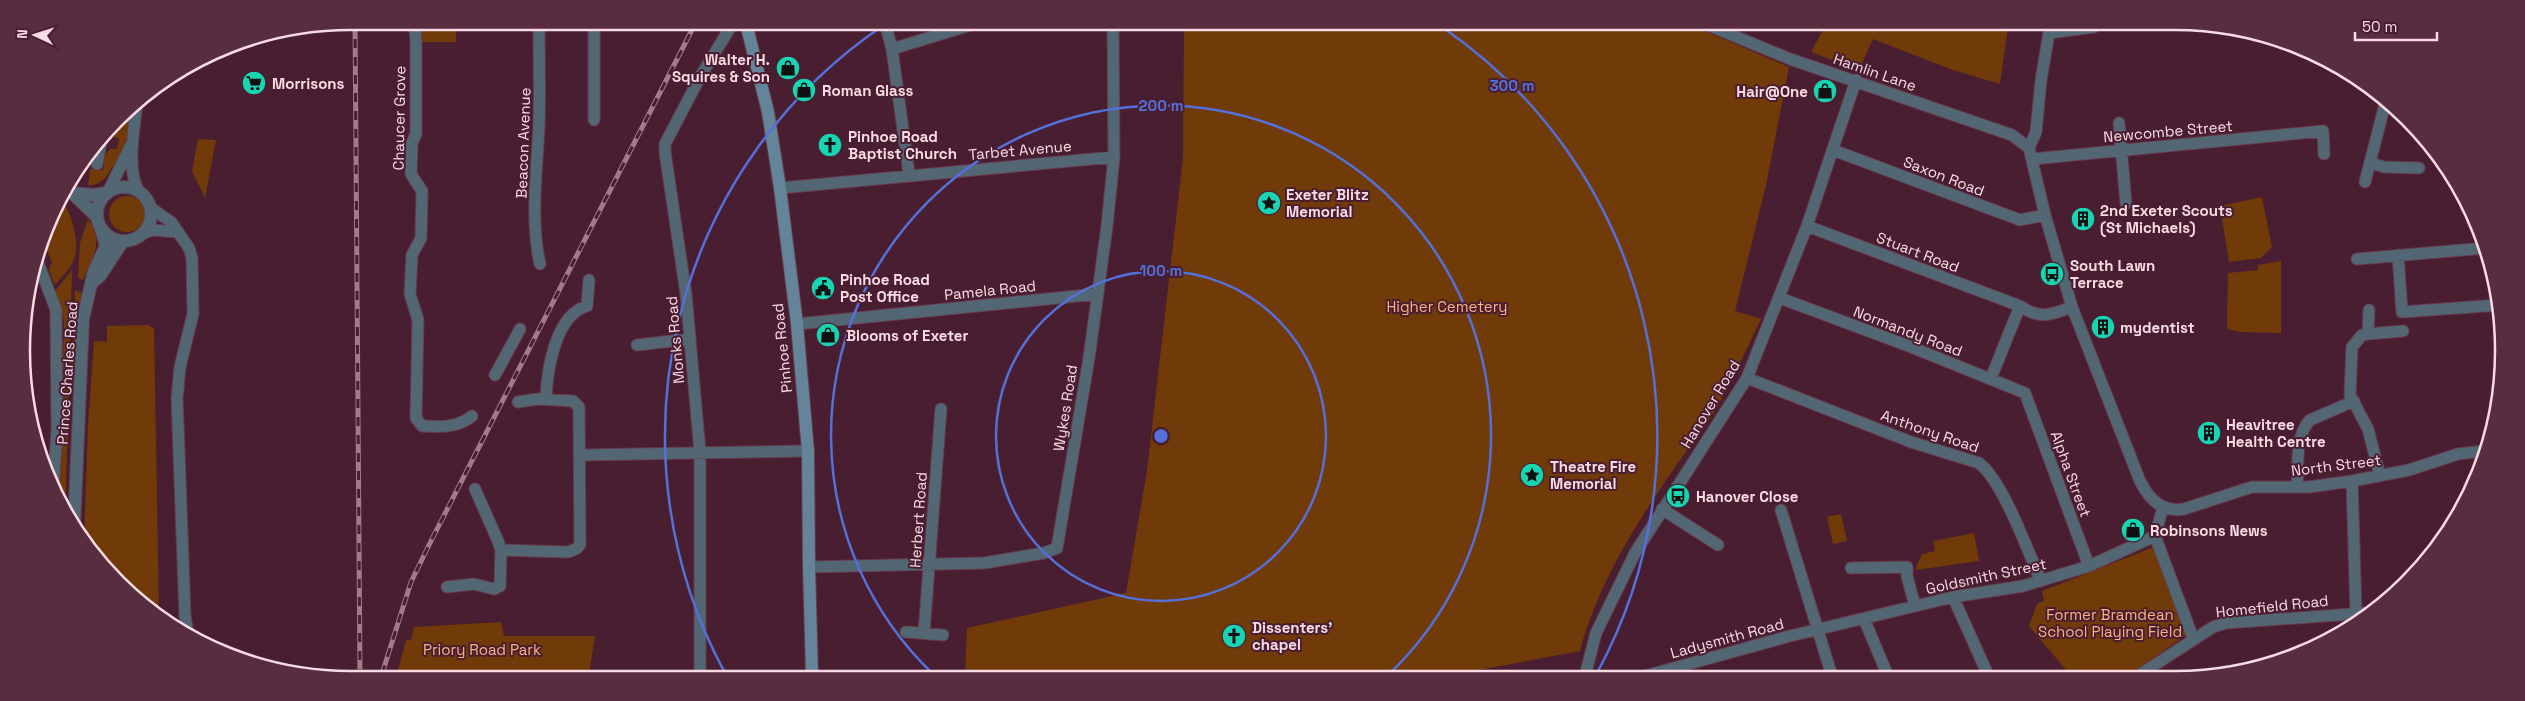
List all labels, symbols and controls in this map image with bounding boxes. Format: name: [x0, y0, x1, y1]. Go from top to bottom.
north arrow: [10, 10, 60, 60]
scale bar: [2355, 10, 2438, 42]
text: 50 m: [2362, 17, 2397, 36]
text: N: [13, 29, 31, 39]
street label: Hamlin Lane: [1831, 49, 1919, 95]
place label: Walter H. Squires & Son: [672, 50, 770, 86]
shop icon: Walter H. Squires & Son: [775, 55, 801, 81]
street label: Chaucer Grove: [389, 65, 409, 171]
supermarket icon: Morrisons: [241, 70, 267, 96]
place label: Morrisons: [272, 74, 345, 93]
text: 300 m: [1489, 76, 1535, 95]
shop icon: Roman Glass: [791, 77, 817, 103]
shop icon: Hair@One: [1812, 78, 1838, 104]
place label: Roman Glass: [822, 81, 914, 100]
place label: Hair@One: [1736, 82, 1808, 101]
street label: Beacon Avenue: [512, 87, 534, 199]
text: 200 m: [1139, 96, 1183, 115]
street label: Newcombe Street: [2102, 116, 2234, 146]
place label: Pinhoe Road Baptist Church: [848, 127, 957, 163]
church icon: Pinhoe Road Baptist Church: [817, 132, 843, 158]
street label: Tarbet Avenue: [968, 136, 1073, 164]
street label: Saxon Road: [1901, 152, 1987, 200]
place label: Exeter Blitz Memorial: [1286, 185, 1369, 221]
place icon: Exeter Blitz Memorial: [1256, 190, 1282, 216]
place label: 2nd Exeter Scouts (St Michaels): [2100, 201, 2233, 237]
building icon: 2nd Exeter Scouts (St Michaels): [2070, 206, 2096, 232]
street label: Stuart Road: [1874, 228, 1962, 276]
place label: South Lawn Terrace: [2070, 256, 2155, 292]
text: 100 m: [1140, 261, 1182, 280]
bus stop icon: South Lawn Terrace: [2039, 261, 2065, 287]
place label: Pinhoe Road Post Office: [840, 270, 930, 306]
public building icon: Pinhoe Road Post Office: [810, 275, 836, 301]
street label: Pamela Road: [943, 276, 1037, 304]
street label: Monks Road: [662, 295, 688, 385]
park label: Higher Cemetery: [1386, 297, 1508, 316]
street label: Prince Charles Road: [53, 301, 81, 445]
street label: Pinhoe Road: [768, 302, 796, 394]
street label: Normandy Road: [1851, 302, 1965, 360]
building icon: mydentist: [2090, 314, 2116, 340]
place label: mydentist: [2120, 318, 2195, 337]
shop icon: Blooms of Exeter: [815, 322, 841, 348]
place label: Blooms of Exeter: [846, 326, 968, 345]
street label: Hanover Road: [1676, 356, 1744, 452]
street label: Wykes Road: [1049, 363, 1081, 453]
street label: Anthony Road: [1878, 405, 1982, 457]
place label: Heavitree Health Centre: [2226, 415, 2326, 451]
building icon: Heavitree Health Centre: [2196, 420, 2222, 446]
centre of rings: [1152, 427, 1170, 445]
street label: Alpha Street: [2047, 428, 2095, 520]
street label: North Street: [2290, 450, 2382, 480]
place label: Theatre Fire Memorial: [1550, 457, 1636, 493]
place icon: Theatre Fire Memorial: [1519, 462, 1545, 488]
street label: Herbert Road: [905, 471, 931, 569]
bus stop icon: Hanover Close: [1665, 483, 1691, 509]
place label: Hanover Close: [1696, 487, 1799, 506]
shop icon: Robinsons News: [2120, 517, 2146, 543]
place label: Robinsons News: [2150, 521, 2268, 540]
street label: Goldsmith Street: [1924, 554, 2048, 598]
street label: Homefield Road: [2215, 591, 2329, 621]
park label: Former Bramdean School Playing Field: [2038, 605, 2182, 641]
street label: Ladysmith Road: [1668, 614, 1786, 662]
place label: Dissenters' chapel: [1252, 618, 1332, 654]
church icon: Dissenters' chapel: [1221, 623, 1247, 649]
park label: Priory Road Park: [423, 640, 541, 659]

